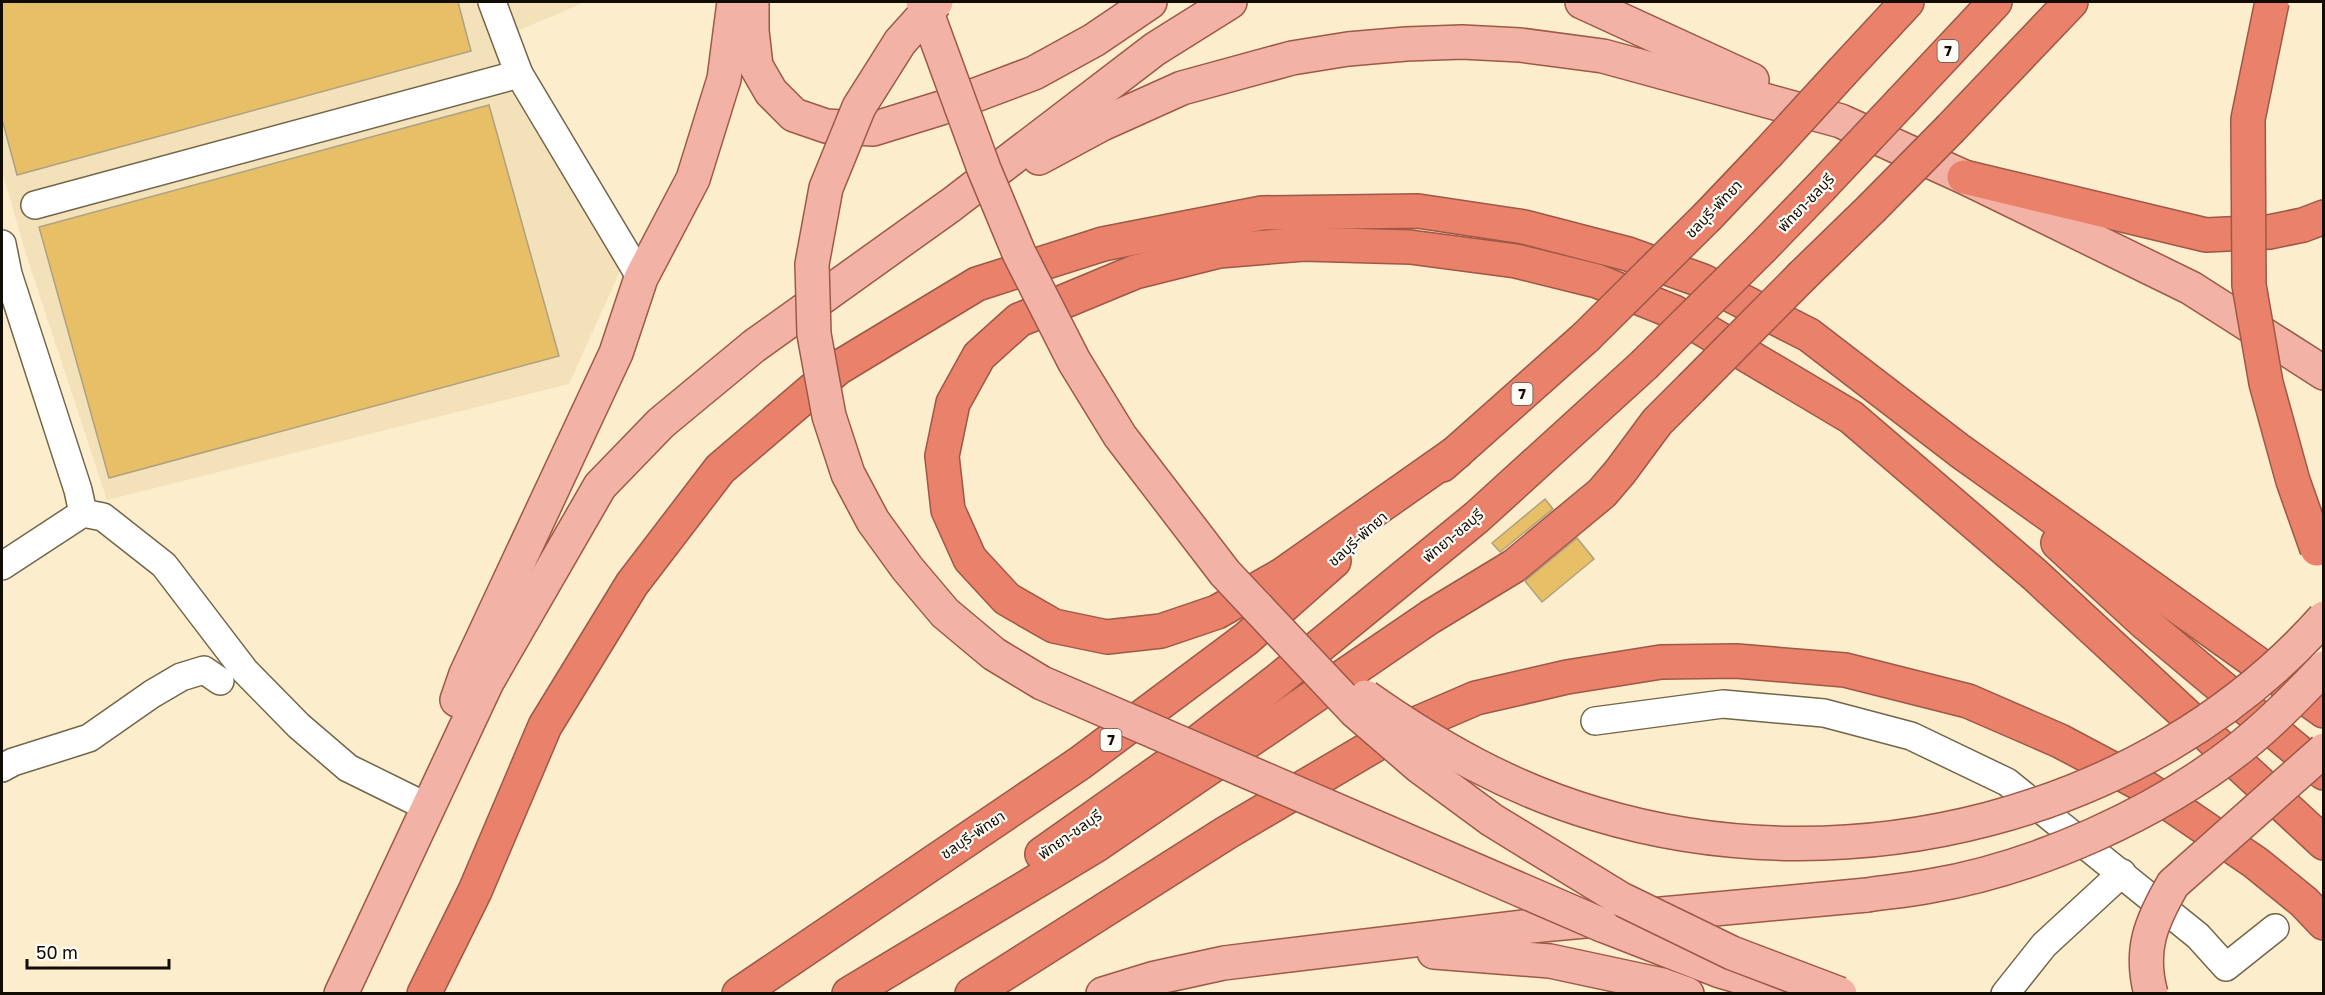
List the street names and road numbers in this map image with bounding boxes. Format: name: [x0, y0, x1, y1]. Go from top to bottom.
road number: 7: [1938, 40, 1958, 62]
street label: พัทยา-ชลบุรี: [1773, 170, 1838, 236]
street label: ชลบุรี-พัทยา: [1681, 176, 1746, 242]
road number: 7: [1512, 383, 1532, 405]
street label: พัทยา-ชลบุรี: [1418, 505, 1487, 567]
street label: ชลบุรี-พัทยา: [1324, 507, 1391, 570]
road number: 7: [1100, 729, 1122, 751]
street label: ชลบุรี-พัทยา: [937, 806, 1008, 863]
street label: พัทยา-ชลบุรี: [1034, 806, 1105, 863]

